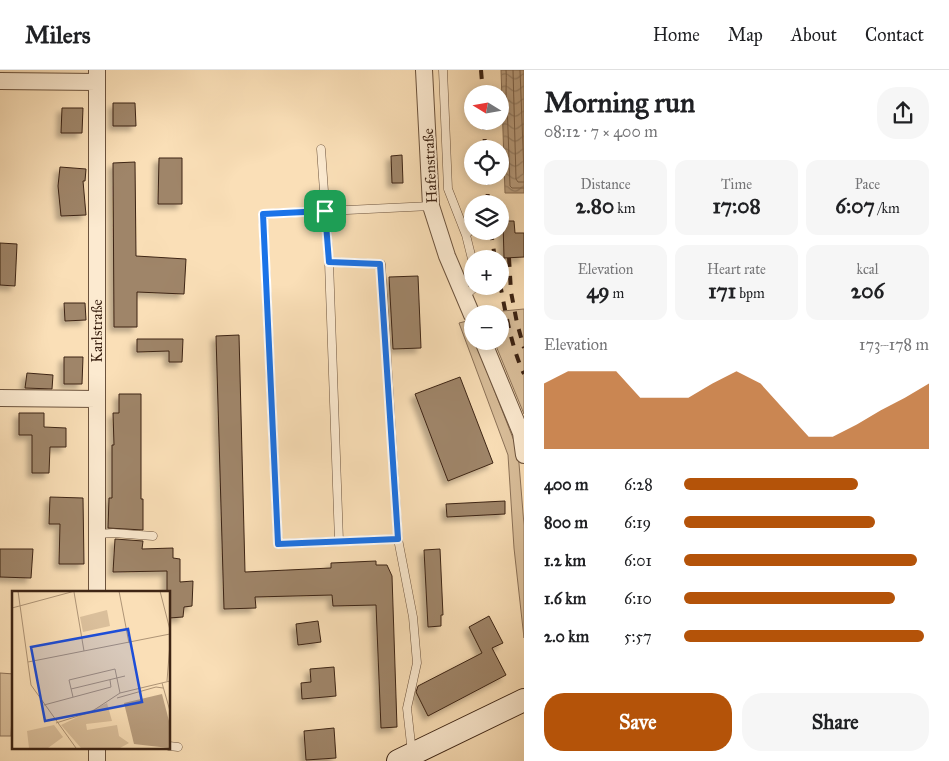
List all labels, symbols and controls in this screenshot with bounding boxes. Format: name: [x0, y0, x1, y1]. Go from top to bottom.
text: Milers: [25, 20, 91, 50]
text: Home: [653, 24, 700, 46]
text: Map: [728, 24, 763, 46]
text: About: [791, 24, 837, 46]
text: Contact: [865, 24, 924, 46]
north arrow: [464, 85, 509, 130]
map controls: [464, 85, 509, 350]
text: Morning run: [544, 85, 695, 120]
button: share: [877, 87, 929, 139]
text: 08:12 · 7 × 400 m: [544, 122, 658, 141]
street label: Hafenstraße: [419, 128, 441, 204]
button: locate: [464, 140, 509, 185]
text: Distance: [580, 176, 631, 193]
text: Time: [721, 176, 752, 193]
text: Pace: [855, 176, 880, 193]
pin: [304, 190, 346, 232]
text: 2.80: [576, 193, 614, 219]
text: 17:08: [712, 193, 761, 219]
text: 6:07: [835, 193, 875, 219]
button: layers: [464, 195, 509, 240]
icon: arrive: [311, 197, 339, 225]
text: km: [614, 200, 635, 217]
text: /km: [875, 200, 900, 217]
button: +: [464, 250, 509, 295]
text: Elevation: [578, 261, 633, 278]
text: Heart rate: [707, 261, 766, 278]
text: kcal: [856, 261, 879, 278]
text: 49: [587, 278, 610, 304]
text: 171: [708, 278, 736, 304]
text: 206: [851, 278, 884, 304]
text: m: [610, 285, 624, 302]
text: bpm: [736, 285, 765, 302]
street label: Karlstraße: [88, 299, 106, 363]
button: −: [464, 305, 509, 350]
text: Elevation: [544, 335, 608, 354]
text: 173–178 m: [859, 335, 929, 354]
text: 400 m: [544, 475, 588, 494]
text: 6:28: [624, 475, 653, 494]
text: 800 m: [544, 513, 588, 532]
text: 6:19: [624, 513, 651, 532]
text: 1.2 km: [544, 551, 586, 570]
text: 6:01: [624, 551, 652, 570]
text: 1.6 km: [544, 589, 586, 608]
text: 6:10: [624, 589, 652, 608]
inset map: [12, 591, 170, 748]
text: 2.0 km: [544, 627, 589, 646]
text: 5:57: [624, 627, 651, 646]
button: Save: [544, 693, 732, 751]
button: Share: [742, 693, 929, 751]

